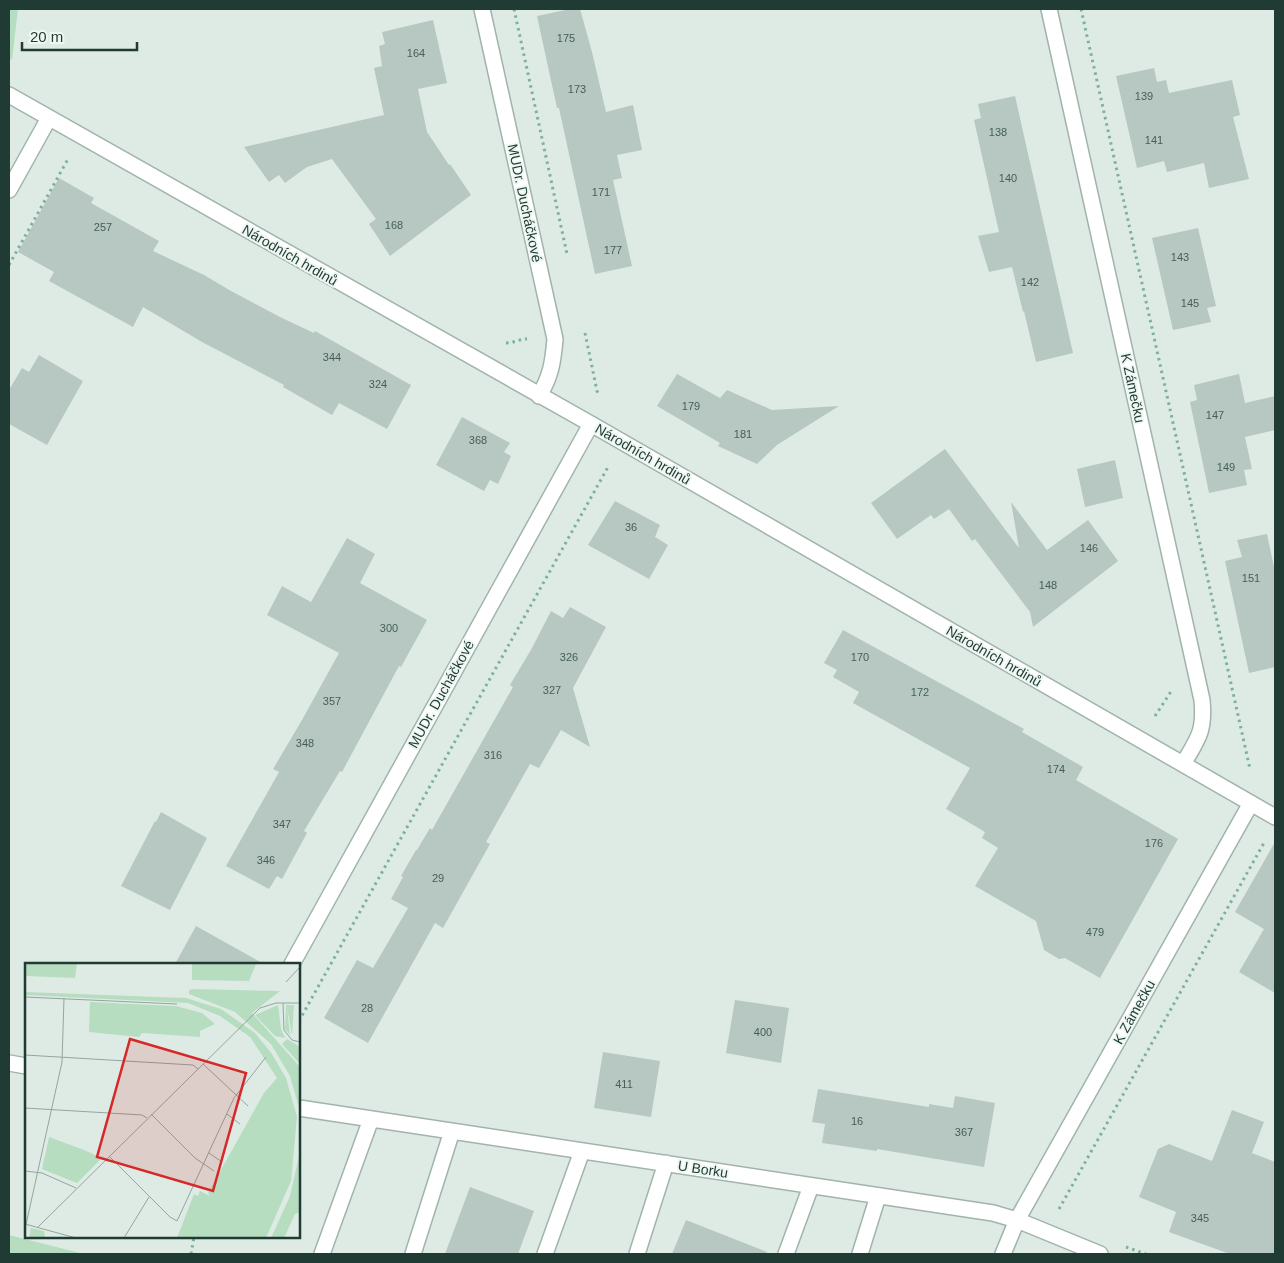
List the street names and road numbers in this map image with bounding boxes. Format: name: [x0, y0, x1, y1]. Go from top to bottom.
street label: MUDr. Ducháčkové: [505, 142, 545, 264]
street label: Národních hrdinů: [239, 221, 341, 289]
street label: K Zámečku: [1118, 352, 1148, 424]
street label: Národních hrdinů: [592, 420, 694, 488]
street label: Národních hrdinů: [943, 622, 1045, 690]
street label: MUDr. Ducháčkové: [405, 637, 477, 751]
street label: K Zámečku: [1110, 977, 1158, 1047]
street label: U Borku: [677, 1157, 729, 1181]

